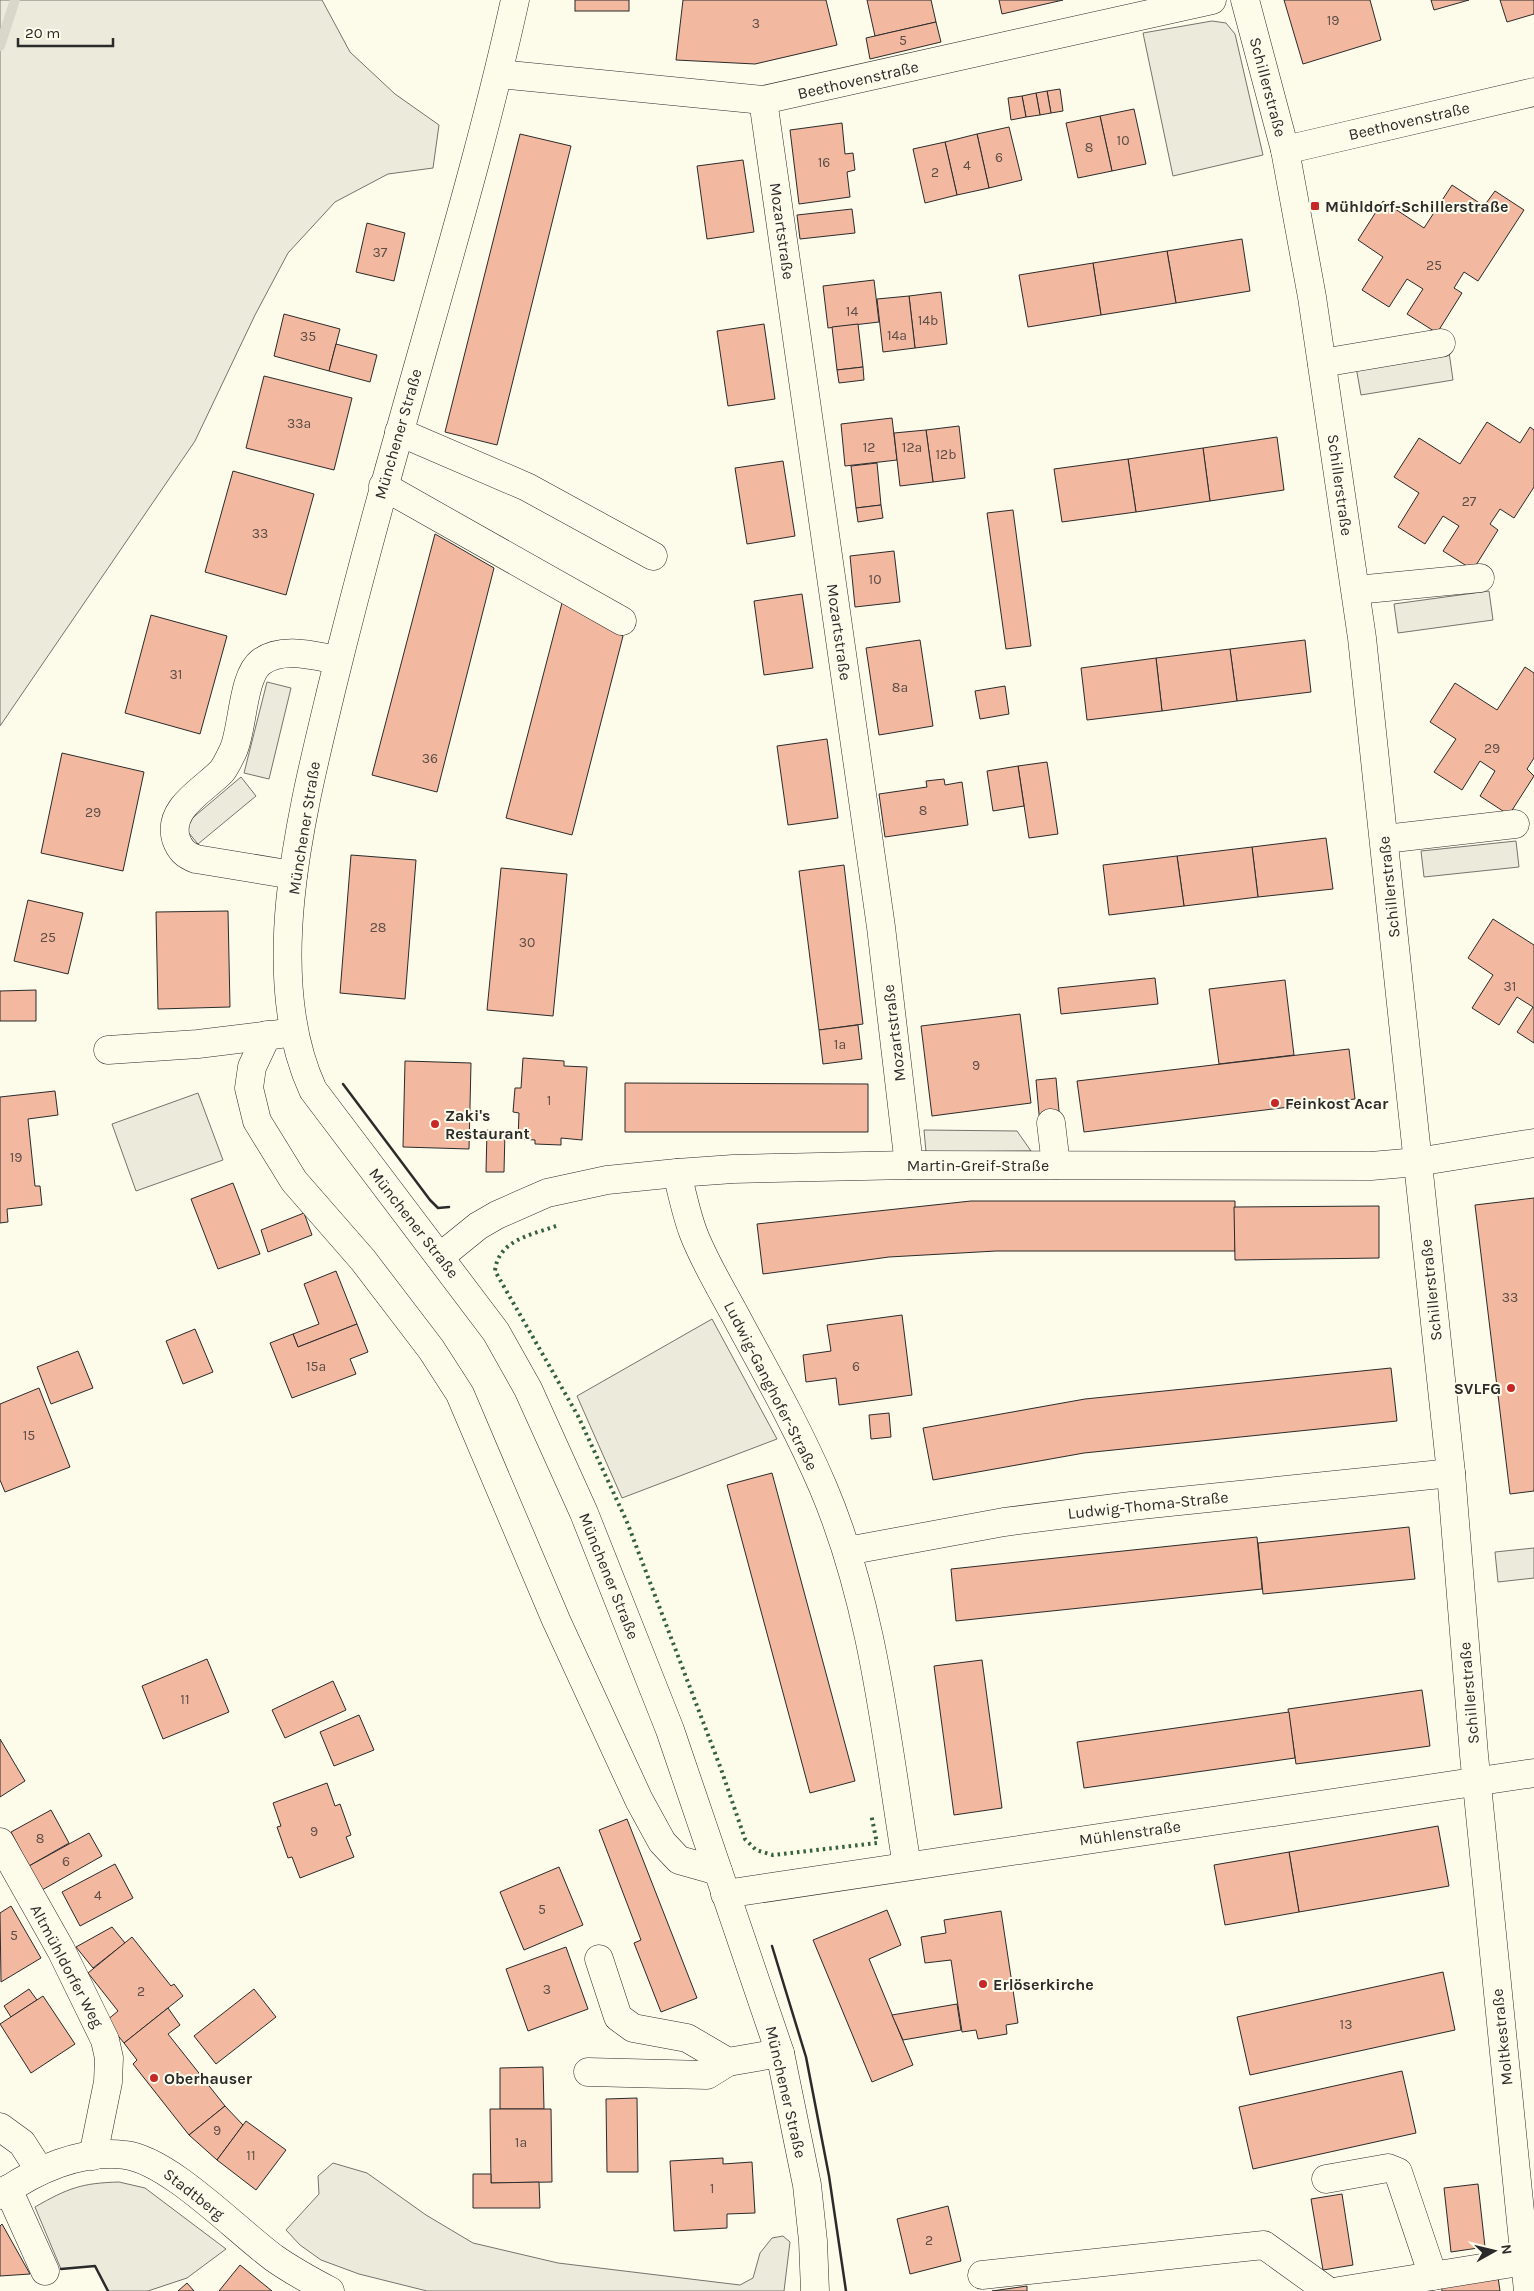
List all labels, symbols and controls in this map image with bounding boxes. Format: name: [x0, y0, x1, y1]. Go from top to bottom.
house number: 19: [1327, 12, 1339, 29]
scale bar: [18, 15, 112, 47]
house number: 3: [752, 15, 760, 32]
text: 20 m: [25, 24, 60, 42]
house number: 5: [899, 32, 907, 49]
street label: Schillerstraße: [1246, 35, 1290, 139]
street label: Beethovenstraße: [796, 57, 920, 103]
street label: Beethovenstraße: [1347, 98, 1471, 144]
house number: 10: [1117, 132, 1129, 149]
house number: 8: [1085, 139, 1093, 156]
house number: 6: [995, 149, 1003, 166]
house number: 16: [818, 154, 830, 171]
house number: 4: [963, 157, 971, 174]
house number: 2: [931, 164, 939, 181]
street label: Mozartstraße: [766, 181, 798, 281]
place label: Mühldorf-Schillerstraße: [1325, 197, 1509, 216]
marker: Mühldorf-Schillerstraße: [1309, 200, 1321, 212]
house number: 37: [373, 244, 388, 261]
house number: 25: [1426, 257, 1442, 274]
house number: 14: [846, 303, 858, 320]
house number: 14b: [918, 312, 938, 329]
house number: 14a: [887, 327, 907, 344]
house number: 35: [300, 328, 316, 345]
street label: Münchener Straße: [370, 367, 426, 501]
house number: 33a: [287, 415, 311, 432]
street label: Schillerstraße: [1323, 433, 1357, 537]
house number: 12: [863, 439, 875, 456]
house number: 12a: [902, 439, 922, 456]
house number: 12b: [935, 446, 957, 463]
house number: 27: [1462, 493, 1477, 510]
house number: 33: [252, 525, 268, 542]
house number: 10: [869, 571, 881, 588]
street label: Mozartstraße: [823, 582, 855, 682]
house number: 31: [170, 666, 182, 683]
house number: 8a: [892, 679, 908, 696]
house number: 29: [1484, 740, 1500, 757]
house number: 36: [422, 750, 438, 767]
street label: Münchener Straße: [284, 760, 324, 896]
house number: 8: [919, 802, 927, 819]
house number: 29: [85, 804, 101, 821]
street label: Schillerstraße: [1374, 835, 1404, 939]
house number: 28: [370, 919, 386, 936]
house number: 25: [40, 929, 56, 946]
house number: 30: [519, 934, 535, 951]
house number: 31: [1504, 978, 1516, 995]
street label: Mozartstraße: [879, 983, 909, 1083]
house number: 1a: [834, 1036, 846, 1053]
house number: 9: [972, 1057, 980, 1074]
house number: 1: [547, 1092, 551, 1109]
place label: Feinkost Acar: [1285, 1094, 1389, 1113]
marker: Feinkost Acar: [1269, 1097, 1281, 1109]
place label: Zaki's Restaurant: [445, 1106, 530, 1143]
marker: Zaki's Restaurant: [429, 1118, 441, 1130]
house number: 19: [10, 1149, 22, 1166]
street label: Martin-Greif-Straße: [907, 1156, 1049, 1175]
street label: Münchener Straße: [365, 1164, 463, 1282]
street label: Schillerstraße: [1416, 1238, 1446, 1342]
house number: 33: [1502, 1289, 1518, 1306]
street label: Ludwig-Ganghofer-Straße: [720, 1298, 822, 1474]
house number: 15a: [306, 1358, 326, 1375]
house number: 6: [852, 1358, 860, 1375]
place label: SVLFG: [1454, 1379, 1501, 1398]
marker: SVLFG: [1505, 1382, 1517, 1394]
house number: 15: [23, 1427, 35, 1444]
street label: Ludwig-Thoma-Straße: [1067, 1487, 1229, 1523]
street label: Münchener Straße: [575, 1510, 643, 1642]
street label: Schillerstraße: [1455, 1641, 1483, 1745]
house number: 11: [180, 1691, 190, 1708]
street label: Mühlenstraße: [1078, 1816, 1182, 1850]
house number: 9: [310, 1823, 318, 1840]
house number: 8: [36, 1830, 44, 1847]
house number: 6: [62, 1853, 70, 1870]
house number: 4: [94, 1887, 102, 1904]
street label: Altmühldorfer Weg: [26, 1901, 108, 2031]
house number: 5: [538, 1901, 546, 1918]
house number: 5: [10, 1927, 18, 1944]
place label: Erlöserkirche: [993, 1975, 1094, 1994]
marker: Erlöserkirche: [977, 1978, 989, 1990]
house number: 3: [543, 1981, 551, 1998]
house number: 2: [137, 1983, 145, 2000]
street label: Moltkestraße: [1487, 1988, 1517, 2086]
house number: 13: [1340, 2016, 1352, 2033]
street label: Münchener Straße: [762, 2024, 810, 2160]
place label: Oberhauser: [164, 2069, 253, 2088]
marker: Oberhauser: [148, 2072, 160, 2084]
house number: 9: [213, 2122, 221, 2139]
house number: 1a: [515, 2134, 527, 2151]
house number: 11: [246, 2147, 256, 2164]
street label: Stadtberg: [160, 2164, 228, 2224]
house number: 1: [710, 2180, 714, 2197]
north arrow: [1469, 2226, 1519, 2276]
house number: 2: [925, 2232, 933, 2249]
text: N: [1497, 2243, 1515, 2255]

